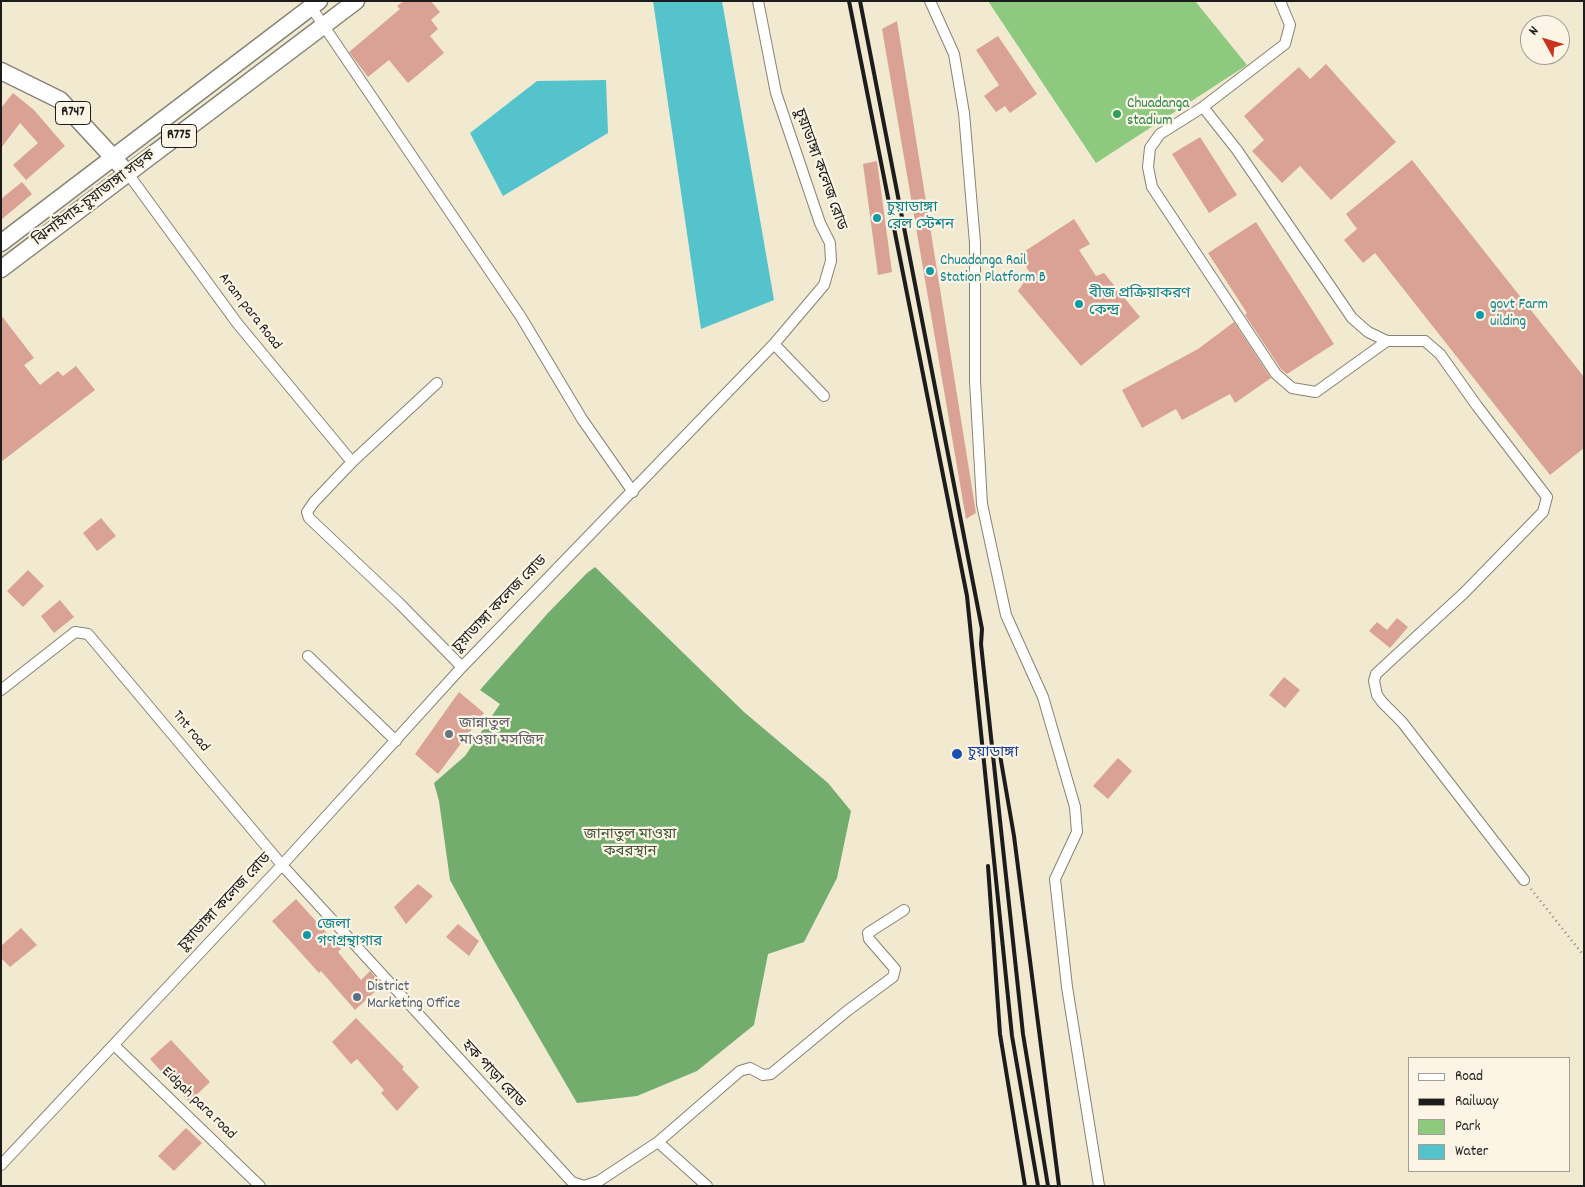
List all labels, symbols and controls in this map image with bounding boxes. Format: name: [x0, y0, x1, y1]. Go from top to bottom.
north arrow: [1520, 15, 1570, 65]
text: N: [1524, 22, 1544, 40]
place label: Chuadanga stadium: [1127, 96, 1189, 131]
road number: R747: [56, 102, 90, 125]
street label: চুয়াডাঙ্গা কলেজ রোড: [789, 107, 849, 233]
marker: Chuadanga stadium: [1111, 108, 1123, 120]
road number: R775: [162, 124, 196, 148]
street label: ঝিনাইদাহ-চুয়াডাঙ্গা সড়ক: [30, 147, 160, 251]
place label: চুয়াডাঙ্গা রেল স্টেশন: [887, 200, 954, 235]
marker: চুয়াডাঙ্গা রেল স্টেশন: [871, 212, 883, 224]
place label: Chuadanga Rail Station Platform B: [940, 253, 1046, 288]
marker: Chuadanga Rail Station Platform B: [924, 265, 936, 277]
street label: Aram para Road: [213, 270, 285, 354]
place label: বীজ প্রক্রিয়াকরণ কেন্দ্র: [1089, 286, 1190, 321]
place label: govt Farm uilding: [1490, 297, 1548, 332]
marker: বীজ প্রক্রিয়াকরণ কেন্দ্র: [1073, 298, 1085, 310]
marker: govt Farm uilding: [1474, 309, 1486, 321]
street label: চুয়াডাঙ্গা কলেজ রোড: [450, 553, 552, 657]
street label: Tnt road: [168, 708, 212, 756]
place label: জান্নাতুল মাওয়া মসজিদ: [459, 716, 544, 751]
marker: জান্নাতুল মাওয়া মসজিদ: [443, 728, 455, 740]
place label: চুয়াডাঙ্গা: [968, 745, 1018, 763]
marker: চুয়াডাঙ্গা: [950, 747, 964, 761]
park label: জানাতুল মাওয়া কবরস্থান: [584, 827, 676, 862]
street label: চুয়াডাঙ্গা কলেজ রোড: [176, 850, 276, 956]
place label: জেলা গণগ্রন্থাগার: [317, 917, 382, 952]
marker: জেলা গণগ্রন্থাগার: [301, 929, 313, 941]
place label: District Marketing Office: [367, 979, 460, 1014]
marker: District Marketing Office: [351, 991, 363, 1003]
street label: হক পাড়া রোড: [456, 1038, 528, 1112]
legend: [1408, 1057, 1570, 1172]
street label: Eidgah para road: [157, 1064, 239, 1144]
text: Road: [1455, 1066, 1483, 1088]
text: Railway: [1455, 1091, 1498, 1113]
text: Park: [1455, 1116, 1481, 1138]
text: Water: [1455, 1141, 1488, 1163]

